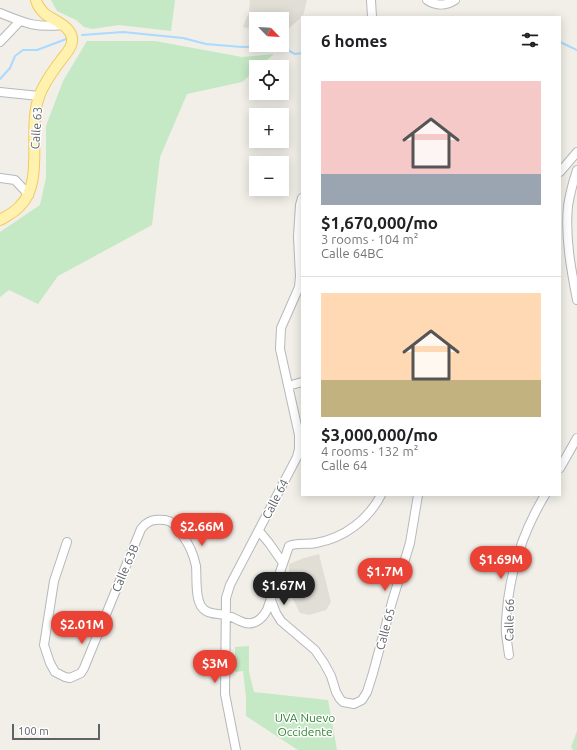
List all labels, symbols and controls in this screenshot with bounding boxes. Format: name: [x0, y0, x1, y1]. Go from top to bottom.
north arrow: [249, 12, 289, 52]
map controls: [249, 12, 289, 196]
icon: filters: [519, 29, 541, 51]
text: 6 homes: [321, 31, 387, 50]
button: locate: [249, 60, 289, 100]
street label: Calle 63: [28, 106, 44, 150]
icon: home: [395, 107, 467, 179]
button: +: [249, 108, 289, 148]
button: −: [249, 156, 289, 196]
text: $1,670,000/mo: [321, 213, 438, 232]
text: 3 rooms · 104 m²: [321, 232, 418, 246]
text: Calle 64BC: [321, 246, 384, 260]
icon: home: [395, 319, 467, 391]
text: $3,000,000/mo: [321, 425, 438, 444]
text: 4 rooms · 132 m²: [321, 444, 418, 458]
text: Calle 64: [321, 458, 367, 472]
street label: Calle 64: [260, 477, 291, 521]
pin: $2.66M: [169, 513, 235, 547]
text: $2.66M: [180, 519, 224, 533]
street label: Calle 63B: [109, 542, 141, 594]
pin: $1.69M: [468, 546, 534, 580]
text: $1.69M: [479, 552, 523, 566]
pin: $1.7M: [357, 558, 413, 592]
text: $1.7M: [367, 564, 403, 578]
pin: $1.67M: [251, 572, 317, 606]
text: $1.67M: [262, 578, 306, 592]
street label: Calle 66: [502, 598, 516, 641]
street label: Calle 65: [373, 607, 397, 651]
pin: $2.01M: [49, 611, 115, 645]
text: $2.01M: [60, 617, 104, 631]
pin: $3M: [196, 650, 234, 684]
text: $3M: [202, 656, 228, 670]
park label: UVA Nuevo Occidente: [275, 711, 335, 738]
scale bar: [12, 722, 100, 741]
text: 100 m: [18, 725, 49, 737]

